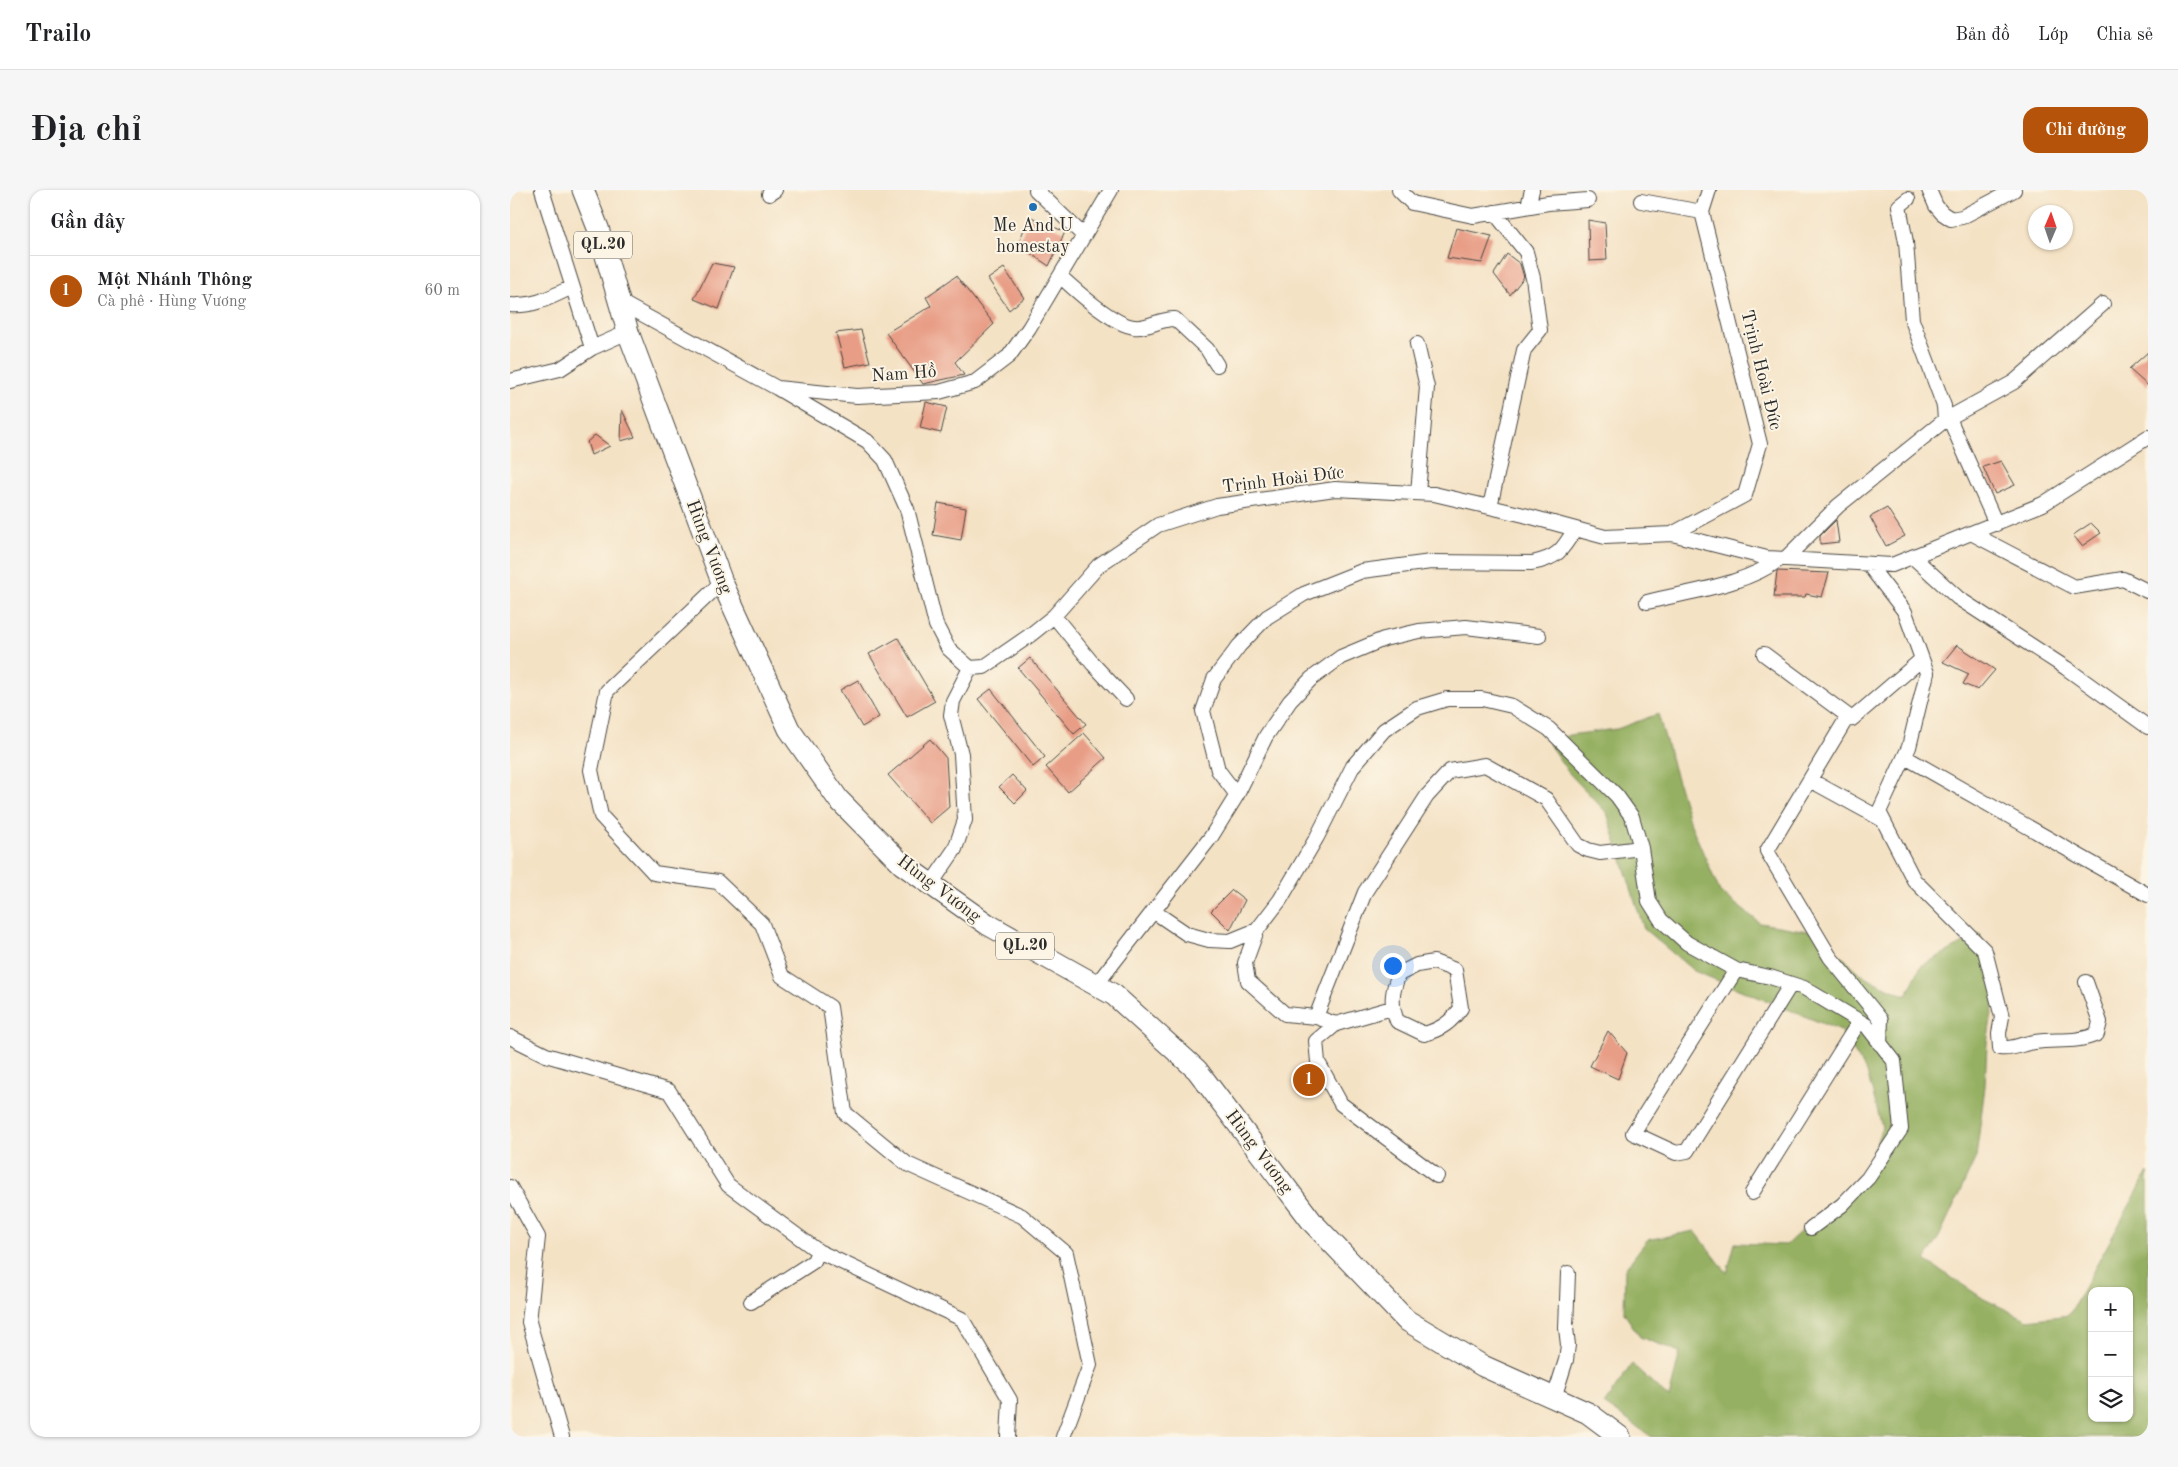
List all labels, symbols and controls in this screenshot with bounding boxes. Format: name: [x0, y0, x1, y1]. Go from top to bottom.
text: Trailo: [25, 23, 91, 47]
text: Bản đồ: [1956, 26, 2010, 44]
text: Lớp: [2038, 26, 2068, 44]
text: Chia sẻ: [2096, 26, 2153, 44]
button: Chỉ đường: [2023, 107, 2148, 153]
text: Địa chỉ: [30, 113, 142, 148]
marker: Me And U homestay: [1027, 201, 1039, 213]
north arrow: [2028, 205, 2073, 250]
text: Gần đây: [50, 212, 126, 233]
place label: Me And U homestay: [993, 217, 1073, 256]
road number: QL.20: [574, 232, 632, 258]
text: Một Nhánh Thông: [97, 271, 252, 290]
text: 1: [61, 283, 71, 299]
text: 60 m: [424, 283, 460, 299]
text: Cà phê · Hùng Vương: [97, 294, 246, 310]
street label: Trịnh Hoài Đức: [1737, 308, 1785, 432]
street label: Nam Hồ: [871, 360, 937, 385]
street label: Trịnh Hoài Đức: [1221, 464, 1345, 496]
street label: Hùng Vương: [683, 497, 735, 597]
street label: Hùng Vương: [894, 852, 984, 926]
road number: QL.20: [996, 932, 1054, 959]
your location: [1380, 953, 1406, 979]
pin: 1: [1293, 1061, 1325, 1099]
street label: Hùng Vương: [1222, 1107, 1296, 1197]
map controls: [2088, 1287, 2133, 1422]
button: +: [2088, 1287, 2133, 1332]
button: −: [2088, 1332, 2133, 1377]
button: layers: [2088, 1377, 2133, 1422]

